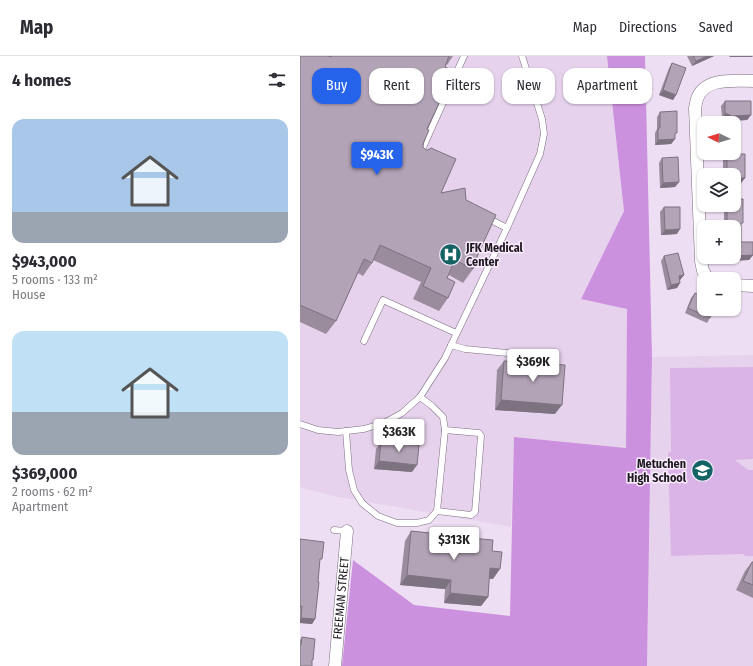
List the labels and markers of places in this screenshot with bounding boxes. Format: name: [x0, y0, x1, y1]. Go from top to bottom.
pin: $943K: [349, 142, 405, 176]
place label: JFK Medical Center: [465, 241, 524, 269]
hospital icon: JFK Medical Center: [438, 242, 464, 268]
pin: $369K: [505, 349, 561, 383]
pin: $363K: [371, 419, 427, 453]
place label: Metuchen High School: [627, 457, 687, 485]
school or university icon: Metuchen High School: [689, 458, 715, 484]
pin: $313K: [426, 527, 482, 561]

